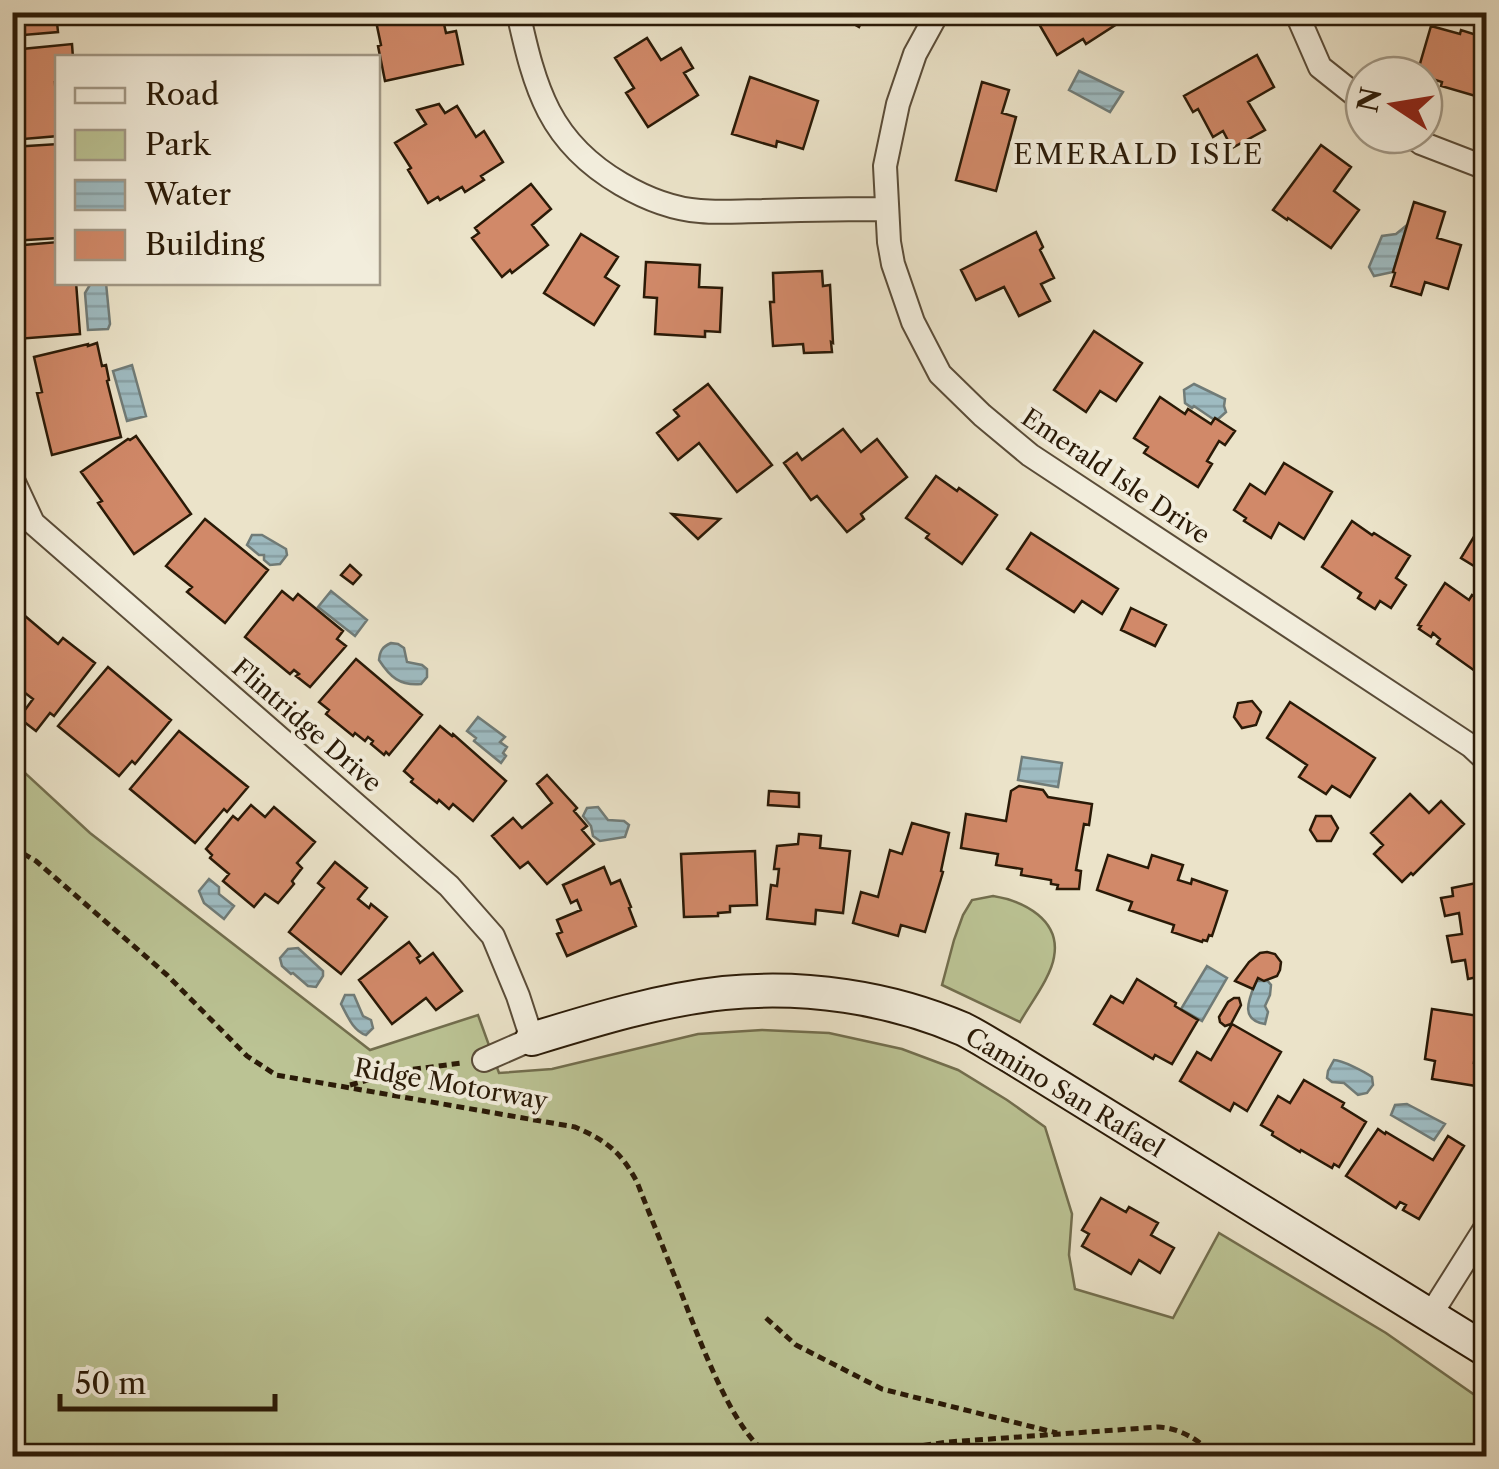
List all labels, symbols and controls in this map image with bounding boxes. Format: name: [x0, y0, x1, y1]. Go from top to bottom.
legend: [55, 55, 380, 285]
north arrow: [1344, 55, 1444, 155]
text: Road: [145, 76, 219, 113]
text: N: [1350, 84, 1389, 115]
text: Park: [145, 126, 212, 163]
district label: EMERALD ISLE: [1013, 137, 1265, 171]
text: Water: [144, 176, 231, 213]
text: Building: [145, 226, 265, 263]
street label: Emerald Isle Drive: [1016, 402, 1216, 551]
street label: Flintridge Drive: [226, 652, 388, 799]
street label: Camino San Rafael: [960, 1021, 1170, 1164]
street label: Ridge Motorway: [352, 1052, 551, 1117]
scale bar: [60, 1349, 275, 1411]
text: 50 m: [75, 1365, 146, 1402]

